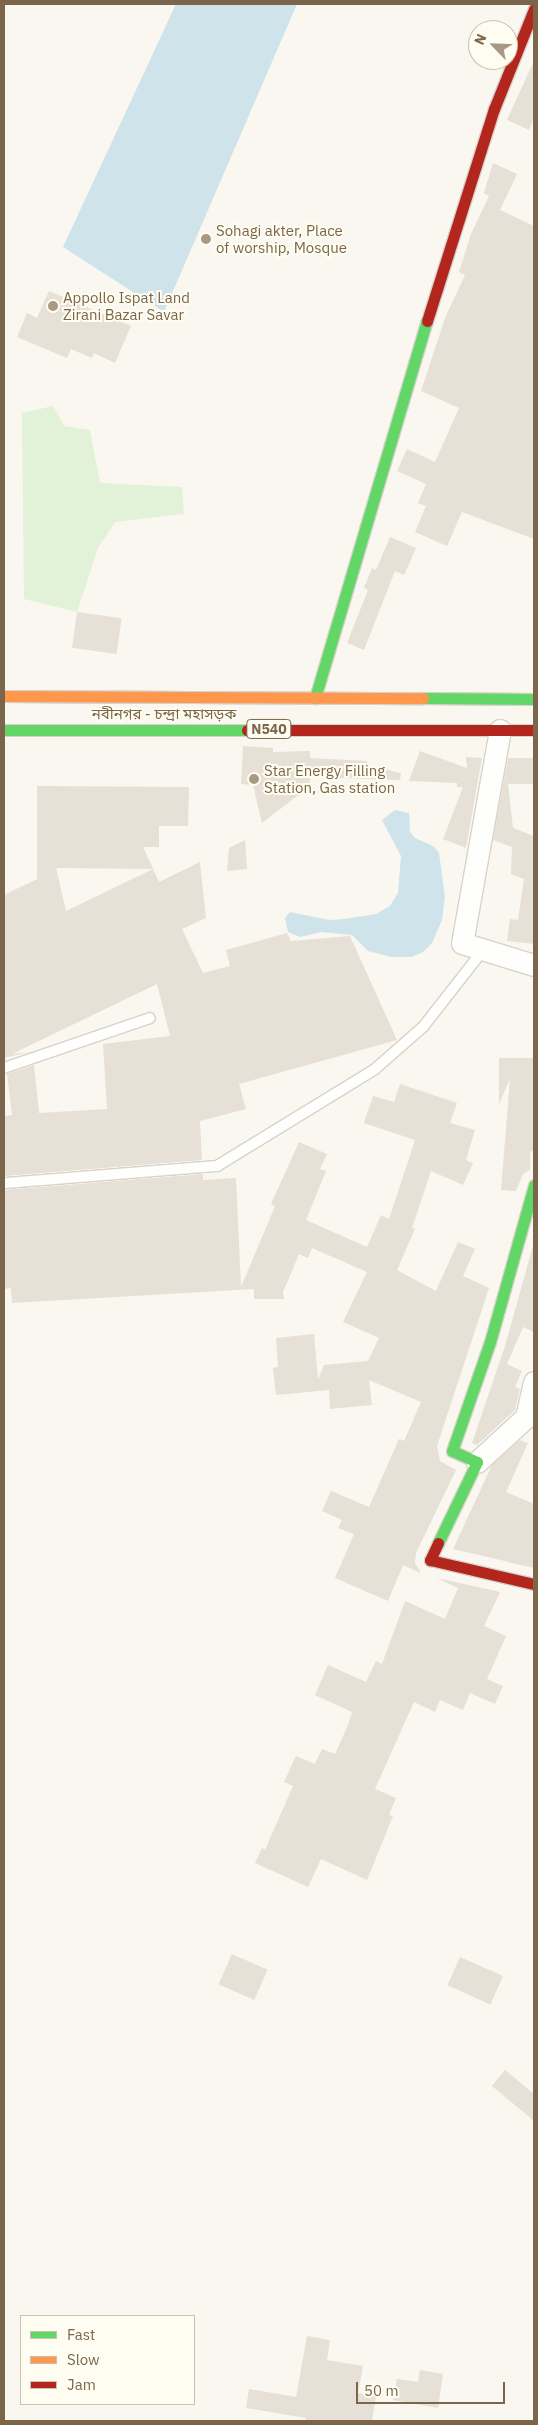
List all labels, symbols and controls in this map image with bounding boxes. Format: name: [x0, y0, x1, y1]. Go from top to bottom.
north arrow: [468, 20, 518, 70]
text: N: [470, 31, 490, 48]
place label: Sohagi akter, Place of worship, Mosque: [216, 221, 347, 256]
marker: Sohagi akter, Place of worship, Mosque: [200, 233, 212, 245]
place label: Appollo Ispat Land Zirani Bazar Savar: [63, 288, 190, 323]
marker: Appollo Ispat Land Zirani Bazar Savar: [47, 300, 59, 312]
street label: নবীনগর - চন্দ্রা মহাসড়ক: [92, 705, 236, 723]
road number: N540: [245, 718, 293, 741]
place label: Star Energy Filling Station, Gas station: [264, 761, 395, 796]
marker: Star Energy Filling Station, Gas station: [248, 773, 260, 785]
legend: [20, 2315, 195, 2405]
text: Fast: [67, 2325, 95, 2344]
text: Slow: [67, 2350, 100, 2369]
scale bar: [358, 2372, 507, 2404]
text: Jam: [67, 2375, 96, 2394]
text: 50 m: [364, 2381, 399, 2400]

